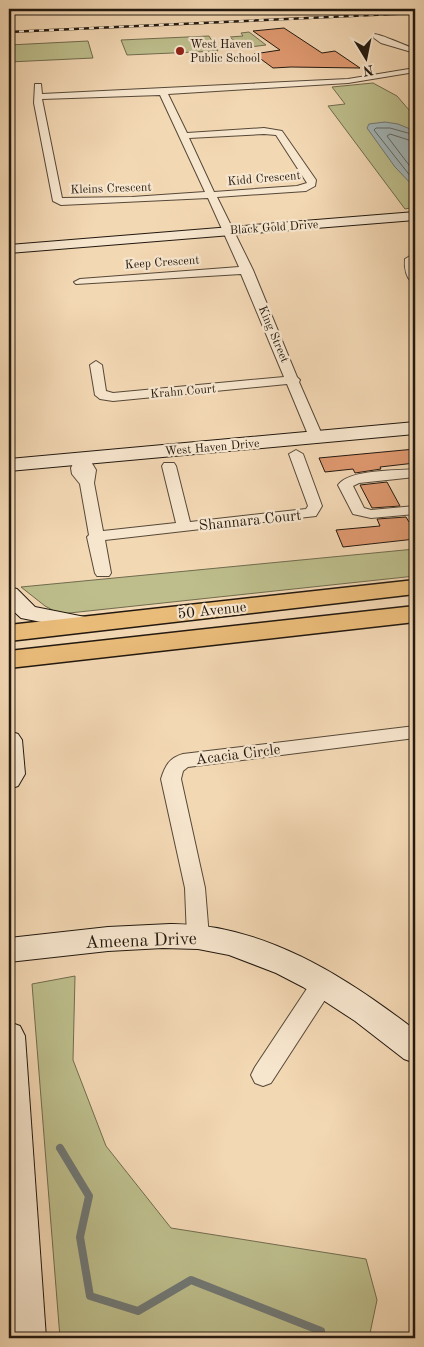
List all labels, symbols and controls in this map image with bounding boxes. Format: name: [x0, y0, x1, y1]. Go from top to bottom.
north arrow: [342, 32, 392, 82]
place label: West Haven Public School: [190, 39, 260, 65]
marker: West Haven Public School: [174, 45, 186, 57]
text: N: [361, 62, 375, 78]
street label: Kidd Crescent: [227, 170, 301, 188]
street label: Kleins Crescent: [70, 182, 152, 196]
street label: Black Gold Drive: [229, 219, 319, 237]
street label: Keep Crescent: [124, 254, 200, 272]
street label: King Street: [256, 304, 290, 365]
street label: Krahn Court: [150, 383, 216, 401]
street label: West Haven Drive: [164, 438, 260, 458]
street label: Shannara Court: [198, 509, 302, 534]
street label: 50 Avenue: [177, 600, 247, 623]
street label: Acacia Circle: [195, 743, 282, 768]
street label: Ameena Drive: [85, 930, 197, 952]

